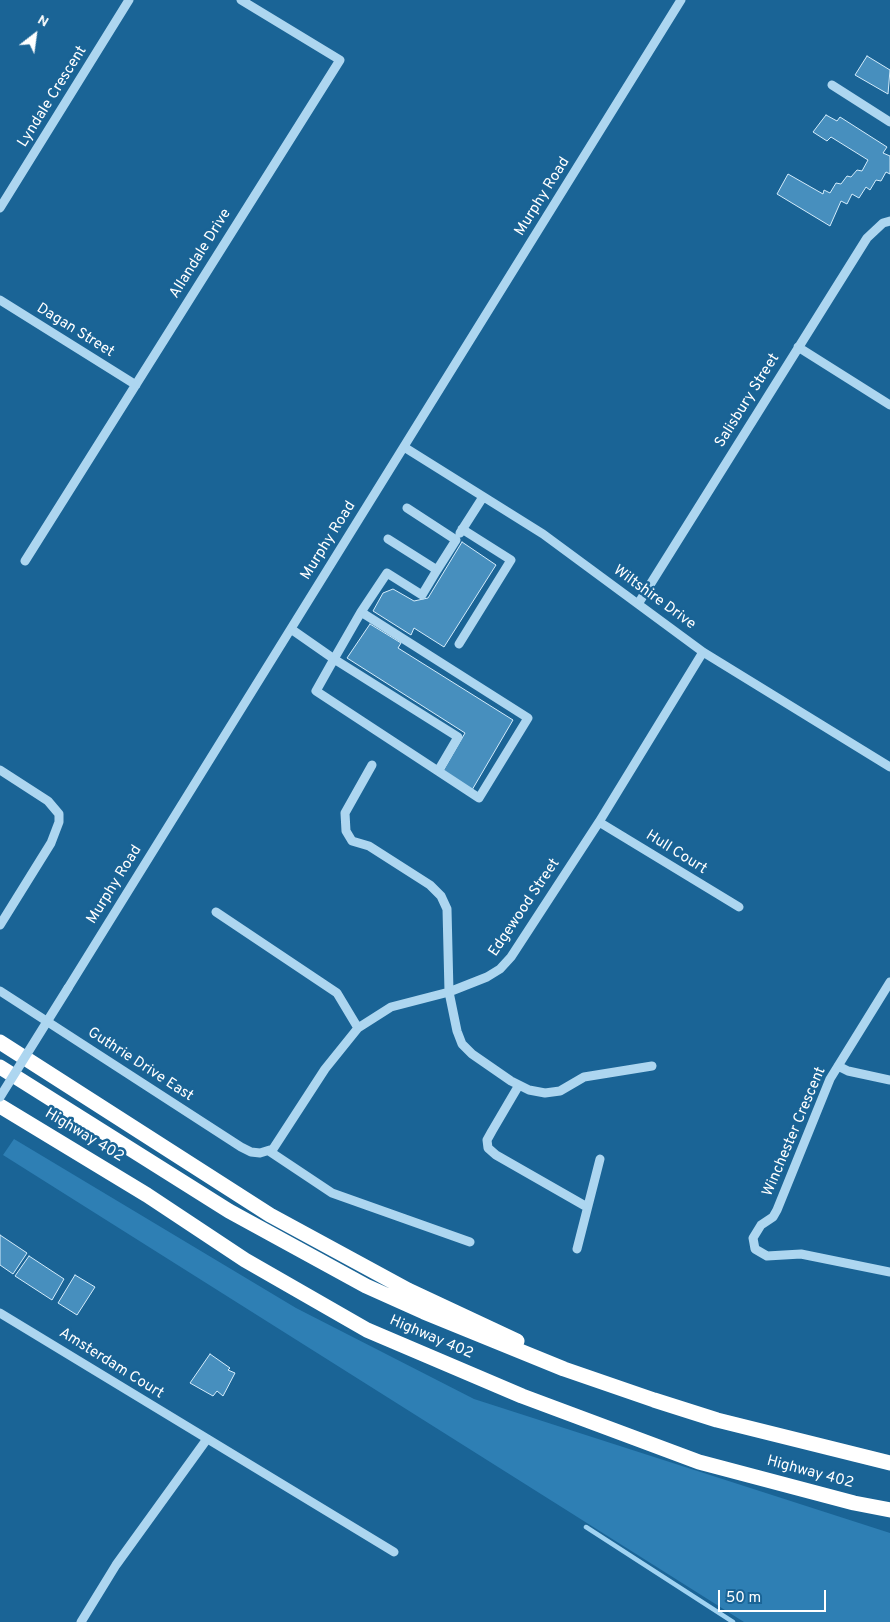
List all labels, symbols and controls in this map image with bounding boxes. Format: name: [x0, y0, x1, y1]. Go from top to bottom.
north arrow: [10, 10, 60, 60]
text: N: [34, 12, 51, 31]
street label: Lyndale Crescent: [15, 43, 91, 151]
street label: Murphy Road: [512, 154, 574, 240]
street label: Allandale Drive: [166, 206, 236, 302]
street label: Dagan Street: [33, 300, 117, 362]
street label: Salisbury Street: [712, 351, 784, 451]
street label: Murphy Road: [298, 498, 360, 584]
street label: Wiltshire Drive: [609, 562, 699, 634]
street label: Hull Court: [642, 827, 710, 879]
street label: Murphy Road: [84, 842, 146, 928]
street label: Edgewood Street: [486, 856, 564, 960]
street label: Guthrie Drive East: [84, 1024, 196, 1106]
street label: Winchester Crescent: [760, 1065, 830, 1199]
street label: Highway 402: [41, 1105, 127, 1167]
street label: Highway 402: [386, 1312, 476, 1364]
street label: Amsterdam Court: [55, 1325, 167, 1403]
street label: Highway 402: [765, 1453, 855, 1493]
scale bar: [720, 1580, 828, 1612]
text: 50 m: [726, 1589, 761, 1608]

